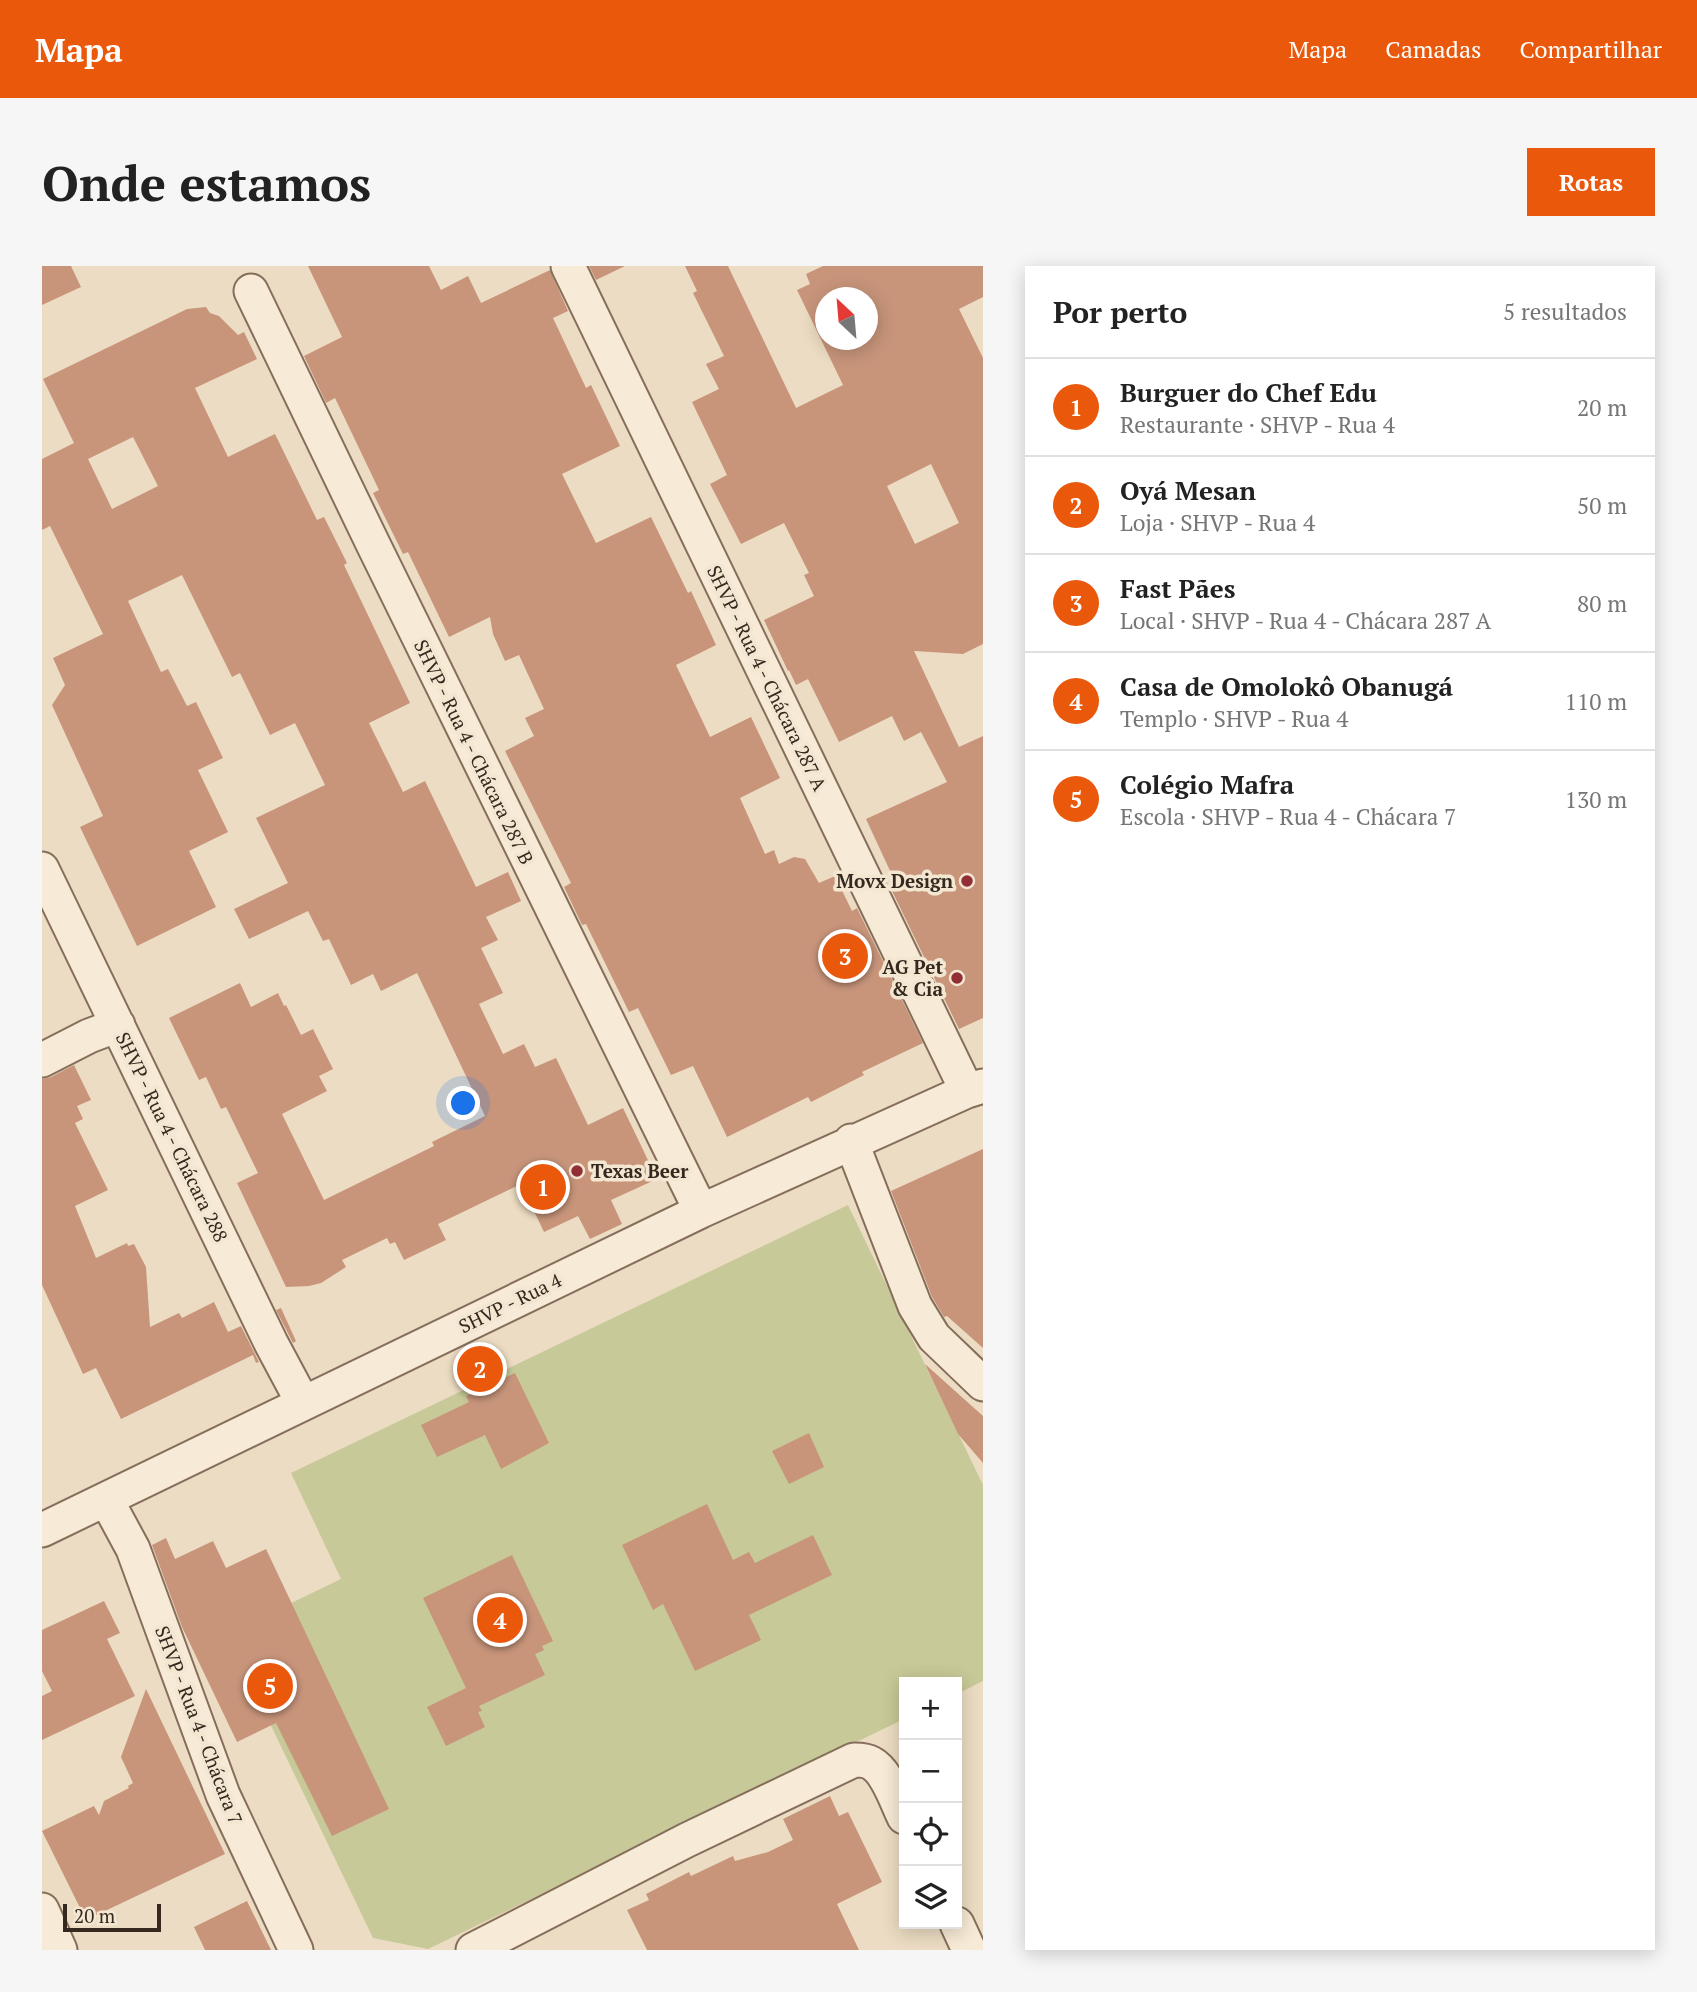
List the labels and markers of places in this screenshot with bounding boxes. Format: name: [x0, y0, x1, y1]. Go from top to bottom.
place label: Movx Design: [836, 868, 954, 893]
marker: Movx Design: [959, 873, 975, 889]
pin: 3: [822, 930, 868, 982]
place label: AG Pet & Cia: [882, 954, 943, 1001]
marker: AG Pet & Cia: [949, 970, 965, 986]
place label: Texas Beer: [591, 1158, 689, 1183]
pin: 1: [520, 1161, 566, 1213]
marker: Texas Beer: [569, 1163, 585, 1179]
pin: 2: [457, 1343, 503, 1395]
pin: 4: [477, 1594, 523, 1646]
pin: 5: [247, 1660, 293, 1712]

